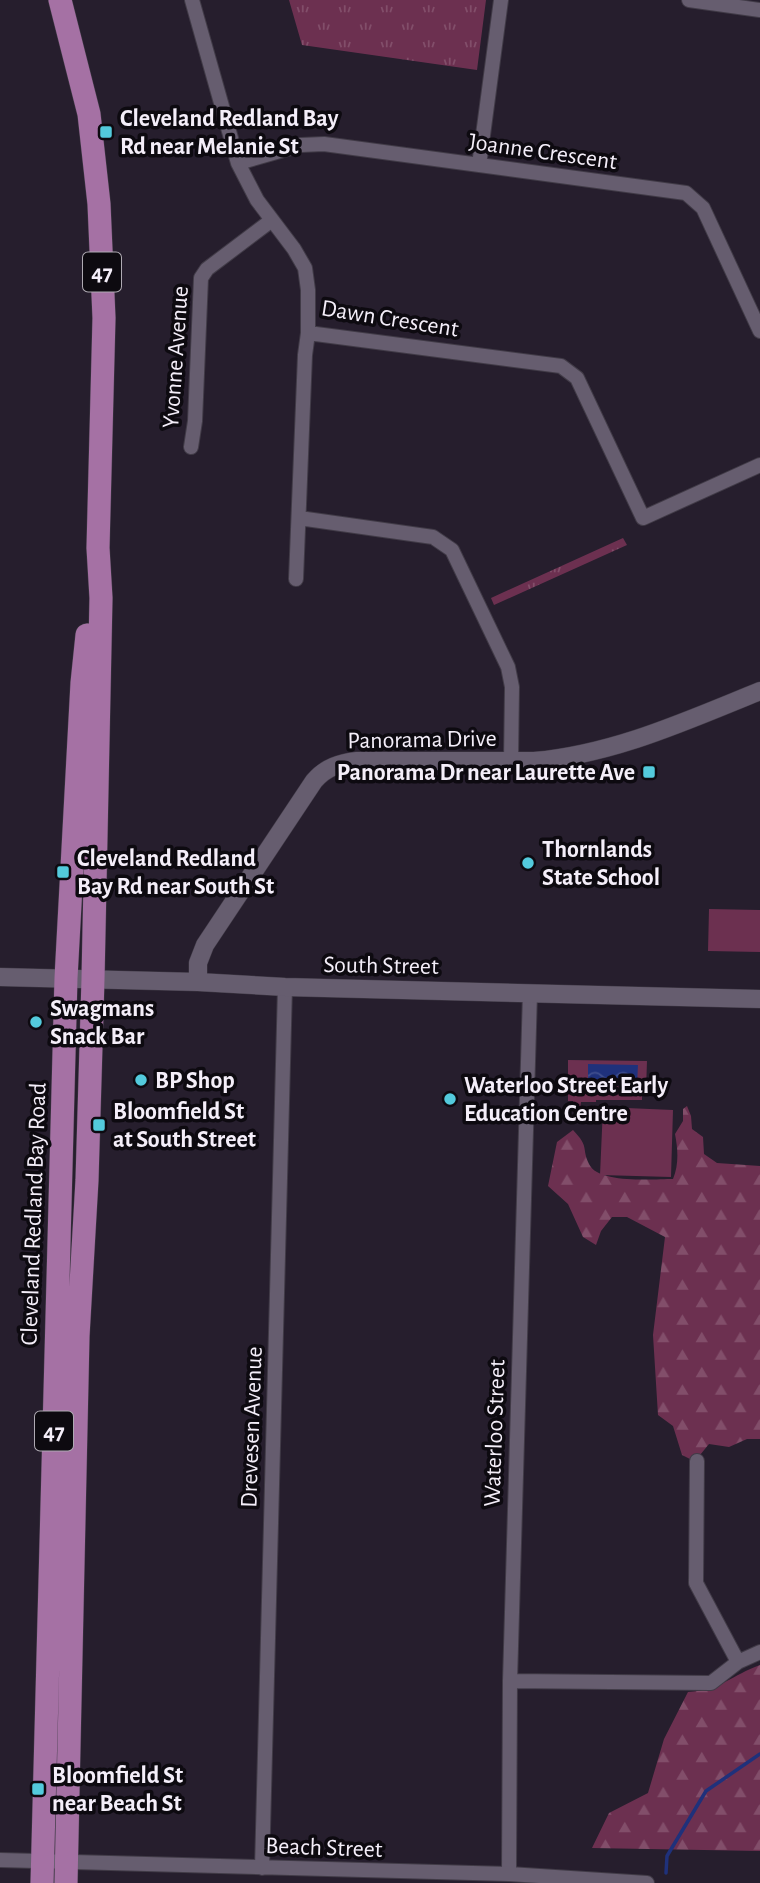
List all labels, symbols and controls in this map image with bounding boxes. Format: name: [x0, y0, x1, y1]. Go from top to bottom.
place label: Cleveland Redland Bay Rd near Melanie St: [120, 107, 339, 159]
marker: Cleveland Redland Bay Rd near Melanie St: [98, 124, 114, 140]
street label: Joanne Crescent: [467, 130, 619, 174]
road number: 47: [83, 252, 121, 292]
street label: Yvonne Avenue: [159, 285, 193, 429]
street label: Dawn Crescent: [319, 296, 461, 342]
street label: Panorama Drive: [347, 727, 497, 753]
place label: Panorama Dr near Laurette Ave: [337, 761, 635, 785]
marker: Panorama Dr near Laurette Ave: [641, 764, 657, 780]
place label: Thornlands State School: [542, 838, 660, 890]
place label: Cleveland Redland Bay Rd near South St: [77, 847, 274, 899]
marker: Thornlands State School: [520, 855, 536, 871]
marker: Cleveland Redland Bay Rd near South St: [55, 864, 71, 880]
street label: South Street: [323, 953, 439, 979]
place label: Swagmans Snack Bar: [50, 997, 154, 1049]
marker: Swagmans Snack Bar: [28, 1014, 44, 1030]
place label: BP Shop: [155, 1069, 235, 1093]
marker: BP Shop: [133, 1072, 149, 1088]
place label: Waterloo Street Early Education Centre: [464, 1074, 668, 1126]
street label: Cleveland Redland Bay Road: [17, 1082, 51, 1346]
marker: Waterloo Street Early Education Centre: [442, 1091, 458, 1107]
place label: Bloomfield St at South Street: [113, 1100, 256, 1152]
marker: Bloomfield St at South Street: [91, 1117, 107, 1133]
street label: Drevesen Avenue: [237, 1346, 267, 1508]
street label: Waterloo Street: [480, 1359, 510, 1507]
road number: 47: [35, 1412, 73, 1450]
place label: Bloomfield St near Beach St: [52, 1764, 183, 1816]
marker: Bloomfield St near Beach St: [30, 1781, 46, 1797]
street label: Beach Street: [265, 1834, 383, 1862]

